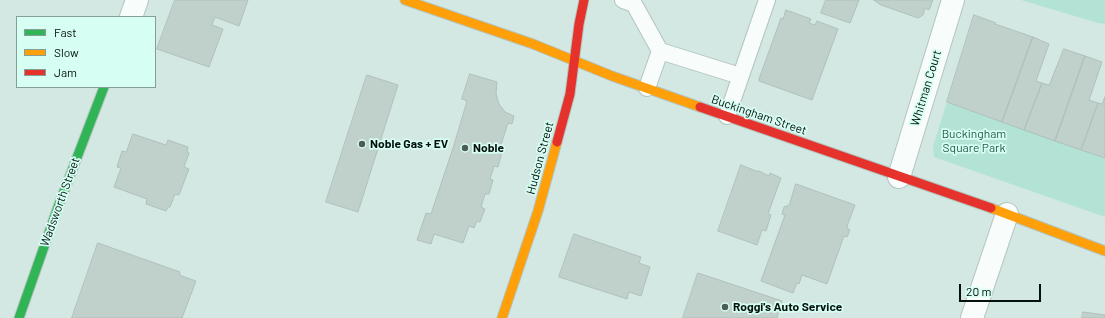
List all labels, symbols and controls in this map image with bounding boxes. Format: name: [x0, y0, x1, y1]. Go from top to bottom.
legend: [16, 16, 156, 88]
text: Fast: [54, 25, 77, 39]
text: Slow: [54, 45, 79, 59]
street label: Whitman Court: [908, 48, 944, 128]
text: Jam: [54, 65, 77, 79]
street label: Buckingham Street: [710, 92, 808, 138]
street label: Hudson Street: [523, 120, 557, 196]
park label: Buckingham Square Park: [942, 127, 1006, 155]
place label: Noble Gas + EV: [370, 137, 448, 151]
marker: Noble Gas + EV: [357, 139, 367, 149]
place label: Noble: [473, 141, 504, 155]
marker: Noble: [460, 143, 470, 153]
street label: Wadsworth Street: [37, 156, 83, 248]
scale bar: [961, 276, 1043, 302]
text: 20 m: [966, 284, 992, 298]
place label: Roggi's Auto Service: [733, 300, 842, 314]
marker: Roggi's Auto Service: [720, 302, 730, 312]

